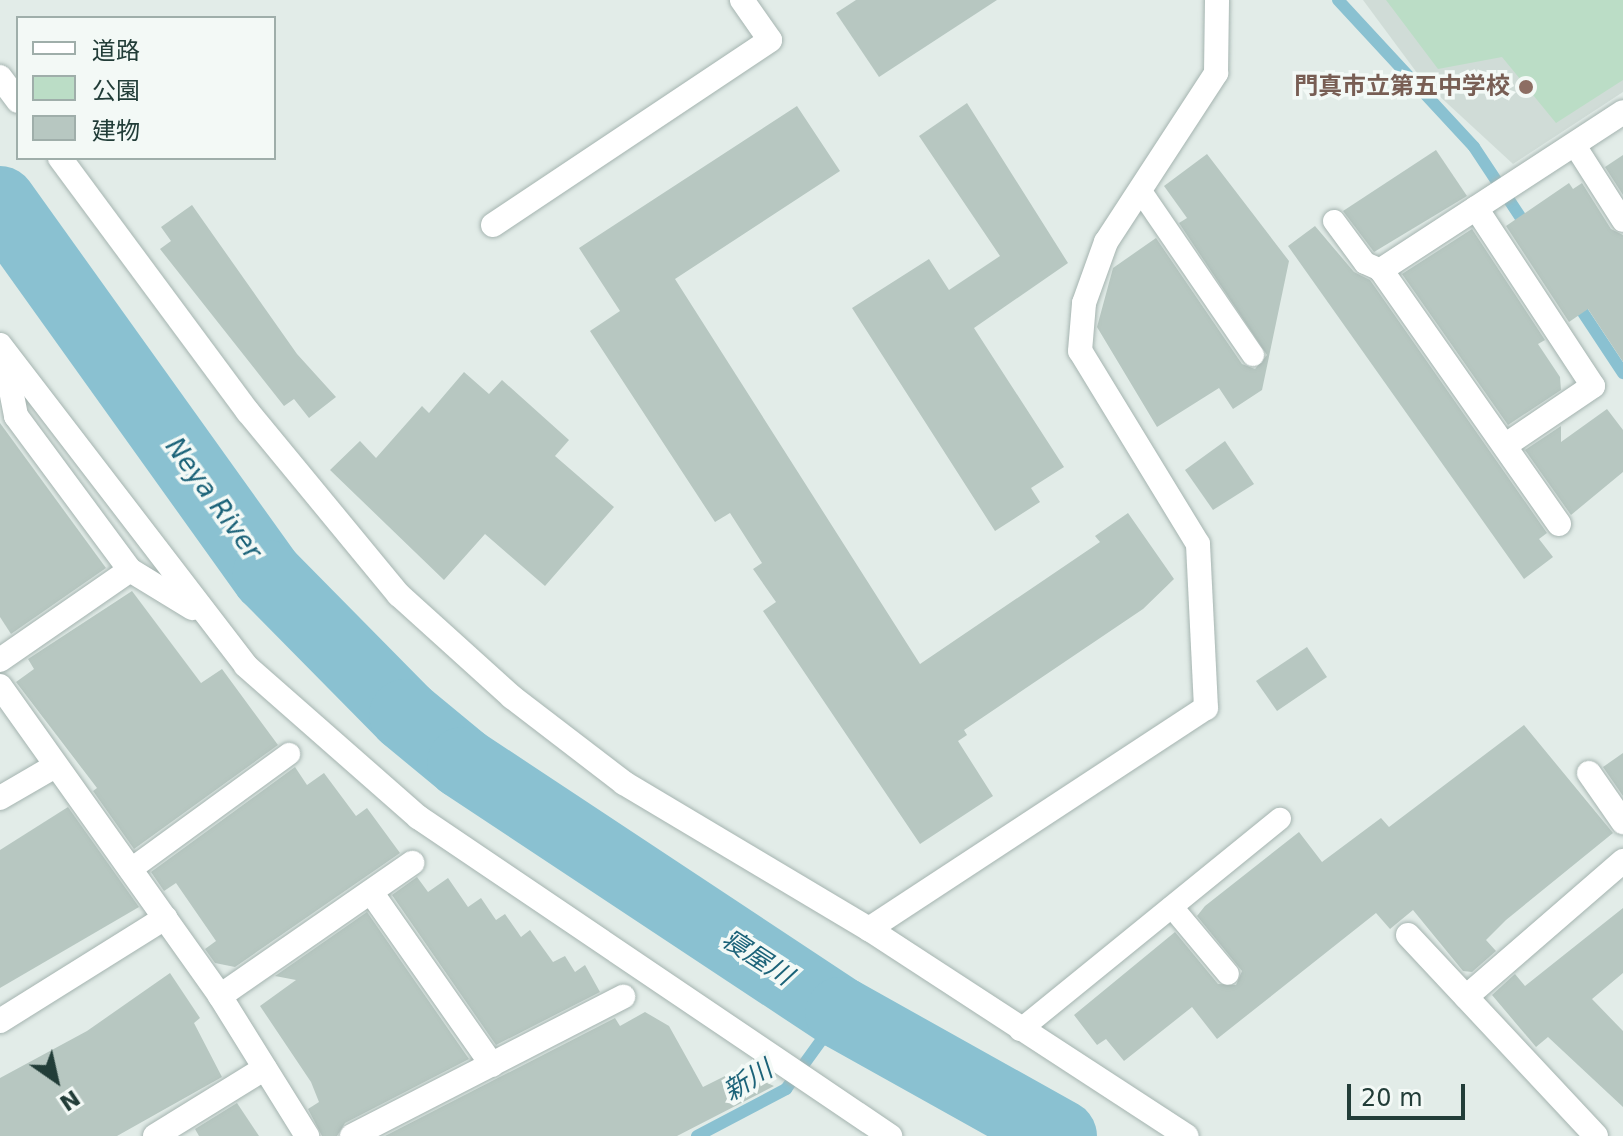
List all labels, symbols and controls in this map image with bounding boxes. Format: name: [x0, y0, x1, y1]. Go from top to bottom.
legend: [16, 16, 276, 160]
text: 道路: [92, 37, 140, 65]
place label: 門真市立第五中学校: [1294, 73, 1510, 101]
text: 公園: [92, 77, 140, 105]
marker: 門真市立第五中学校: [1517, 78, 1535, 96]
text: 建物: [92, 117, 140, 145]
water label: Neya River: [159, 432, 267, 566]
water label: 寝屋川: [716, 924, 798, 992]
north arrow: [16, 1040, 96, 1120]
water label: 新川: [718, 1054, 778, 1108]
scale bar: [1351, 1068, 1469, 1118]
text: 20 m: [1361, 1084, 1423, 1112]
text: N: [55, 1085, 84, 1116]

